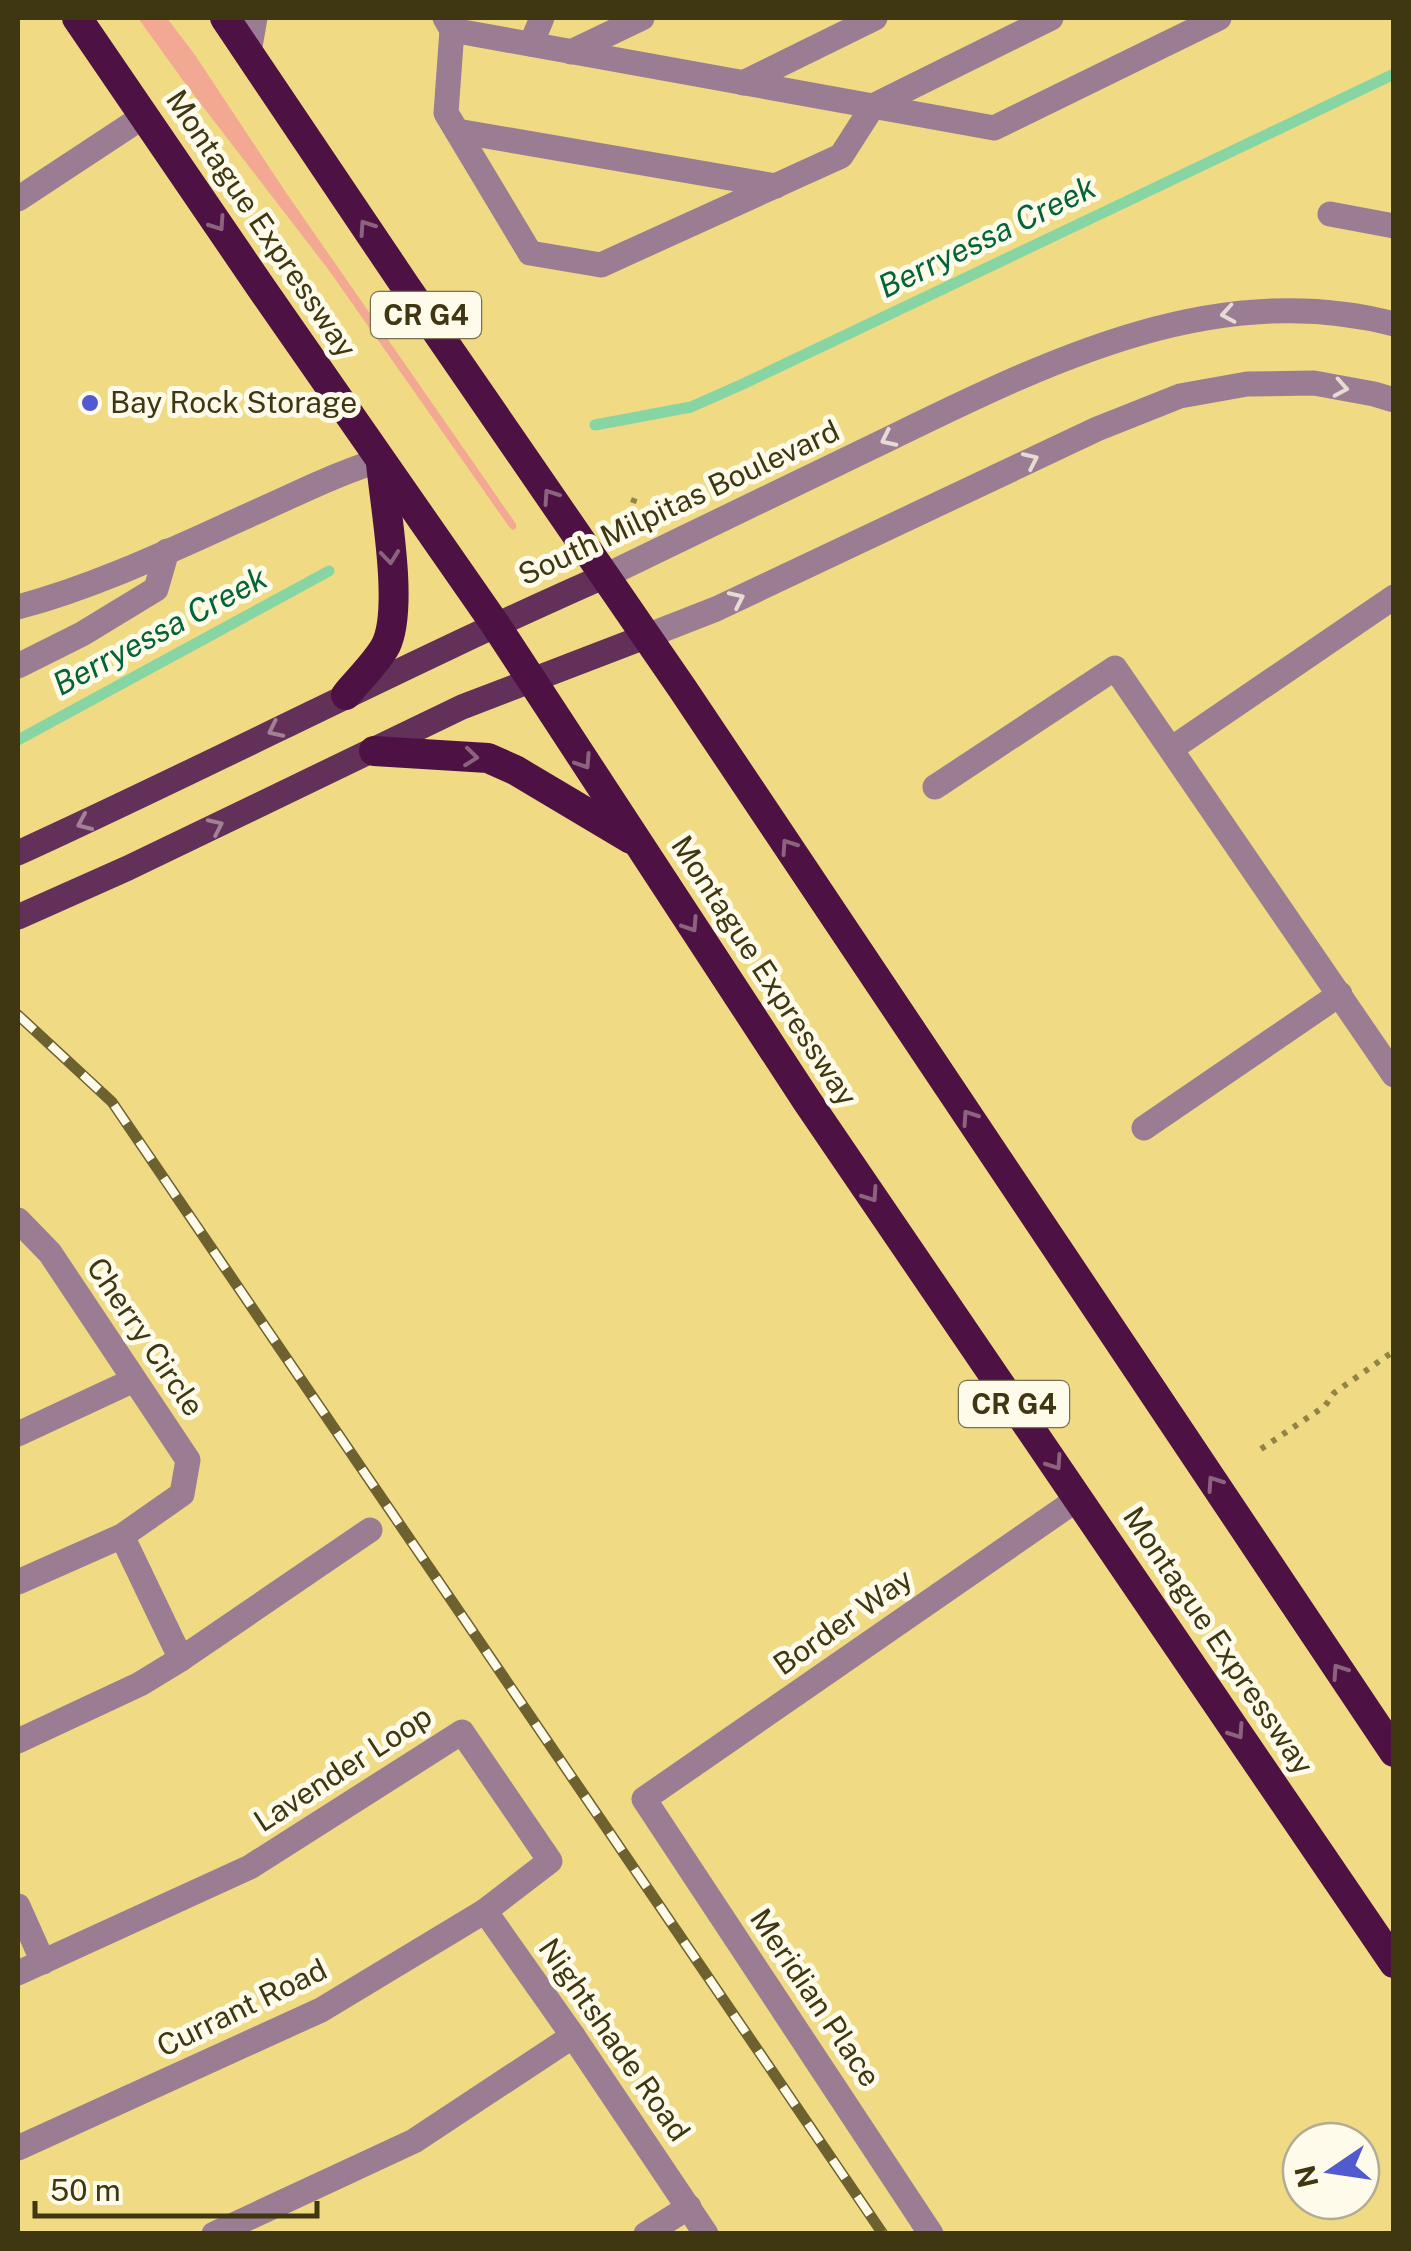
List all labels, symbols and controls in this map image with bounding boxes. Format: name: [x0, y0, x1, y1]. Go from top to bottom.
street label: Montague Expressway: [159, 83, 365, 364]
water label: Berryessa Creek: [872, 168, 1102, 305]
one-way arrow: [206, 213, 224, 232]
one-way arrow: [360, 220, 379, 238]
road number: CR G4: [371, 292, 481, 338]
one-way arrow: [1219, 303, 1236, 324]
one-way arrow: [1332, 376, 1349, 397]
place label: Bay Rock Storage: [110, 384, 357, 420]
marker: Bay Rock Storage: [79, 392, 101, 414]
street label: South Milpitas Boulevard: [512, 412, 845, 592]
one-way arrow: [881, 427, 899, 447]
one-way arrow: [1021, 453, 1039, 473]
one-way arrow: [544, 488, 562, 507]
one-way arrow: [379, 550, 401, 566]
water label: Berryessa Creek: [46, 558, 274, 703]
one-way arrow: [727, 591, 745, 611]
one-way arrow: [267, 718, 285, 738]
one-way arrow: [464, 746, 480, 767]
one-way arrow: [572, 751, 591, 769]
one-way arrow: [76, 810, 94, 830]
one-way arrow: [205, 819, 223, 839]
street label: Montague Expressway: [664, 829, 866, 1112]
one-way arrow: [782, 839, 800, 858]
one-way arrow: [679, 913, 697, 932]
one-way arrow: [963, 1109, 981, 1128]
one-way arrow: [859, 1183, 877, 1202]
street label: Cherry Circle: [80, 1250, 212, 1422]
road number: CR G4: [959, 1381, 1069, 1427]
one-way arrow: [1043, 1452, 1061, 1471]
one-way arrow: [1207, 1476, 1226, 1494]
street label: Montague Expressway: [1116, 1500, 1322, 1781]
street label: Border Way: [766, 1560, 919, 1682]
one-way arrow: [1333, 1663, 1352, 1681]
street label: Lavender Loop: [247, 1697, 438, 1839]
one-way arrow: [1225, 1721, 1243, 1740]
street label: Meridian Place: [743, 1902, 889, 2093]
street label: Nightshade Road: [532, 1931, 698, 2148]
street label: Currant Road: [151, 1950, 332, 2064]
north arrow: [1281, 2121, 1381, 2221]
scale bar: [35, 2156, 318, 2218]
text: N: [1288, 2162, 1325, 2191]
text: 50 m: [50, 2172, 121, 2208]

